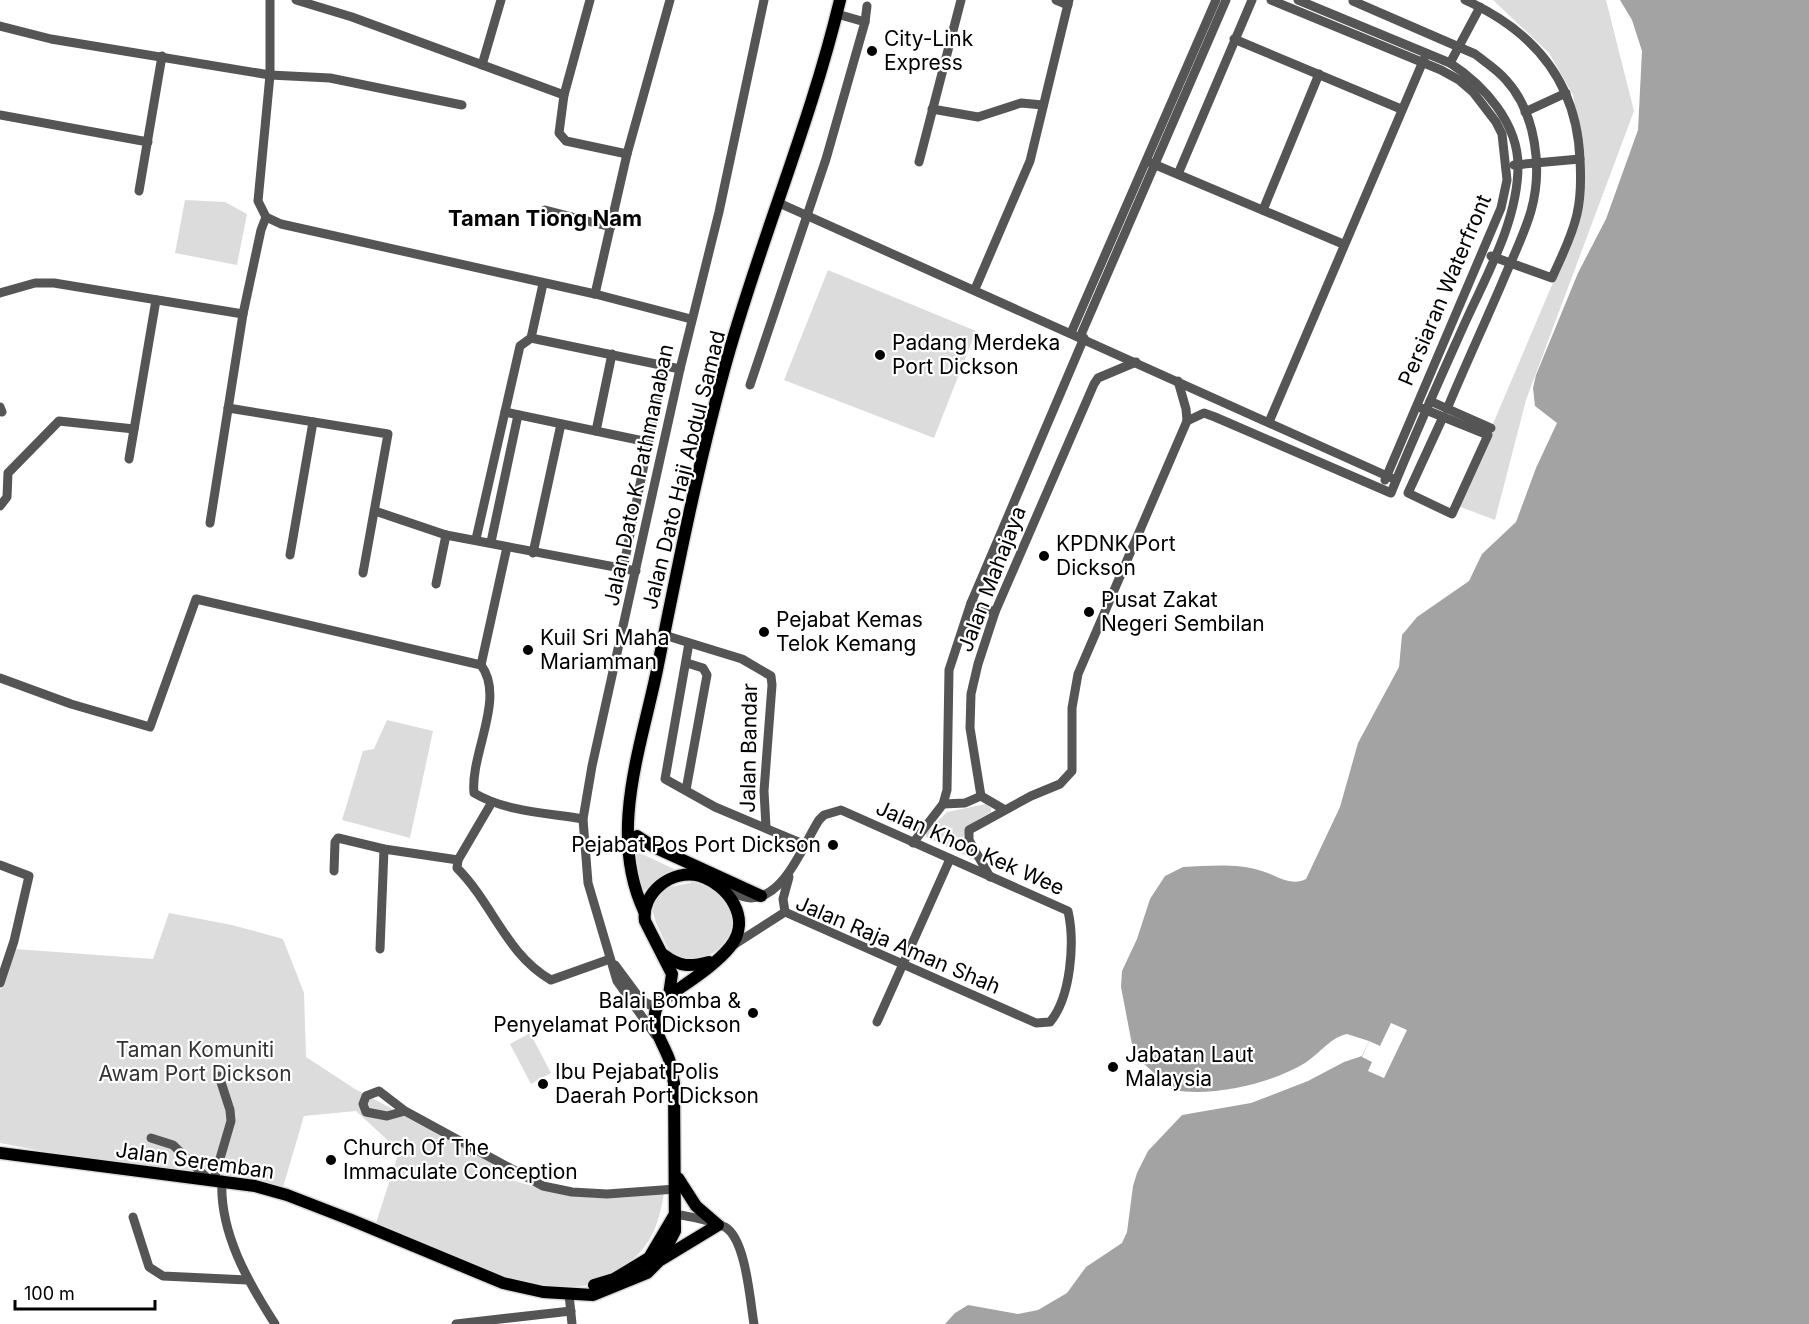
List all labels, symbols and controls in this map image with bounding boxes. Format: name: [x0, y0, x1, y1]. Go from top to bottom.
place label: City-Link Express: [884, 26, 974, 75]
marker: City-Link Express: [865, 44, 879, 58]
street label: Persiaran Waterfront: [1393, 190, 1496, 389]
district label: Taman Tiong Nam: [448, 205, 642, 231]
street label: Jalan Dato Haji Abdul Samad: [637, 328, 730, 612]
place label: Padang Merdeka Port Dickson: [892, 330, 1060, 379]
street label: Jalan Dato K Pathmanaban: [599, 342, 679, 608]
marker: Padang Merdeka Port Dickson: [873, 348, 887, 362]
street label: Jalan Mahajaya: [952, 502, 1031, 655]
place label: KPDNK Port Dickson: [1056, 531, 1176, 580]
marker: KPDNK Port Dickson: [1037, 549, 1051, 563]
place label: Pusat Zakat Negeri Sembilan: [1101, 587, 1265, 636]
marker: Pusat Zakat Negeri Sembilan: [1082, 605, 1096, 619]
place label: Pejabat Kemas Telok Kemang: [776, 607, 923, 656]
place label: Kuil Sri Maha Mariamman: [540, 625, 670, 674]
marker: Pejabat Kemas Telok Kemang: [757, 625, 771, 639]
marker: Kuil Sri Maha Mariamman: [521, 643, 535, 657]
street label: Jalan Bandar: [735, 683, 762, 813]
street label: Jalan Khoo Kek Wee: [872, 795, 1068, 900]
place label: Pejabat Pos Port Dickson: [571, 832, 821, 857]
marker: Pejabat Pos Port Dickson: [826, 838, 840, 852]
street label: Jalan Raja Aman Shah: [792, 890, 1004, 999]
place label: Balai Bomba & Penyelamat Port Dickson: [493, 988, 741, 1037]
marker: Balai Bomba & Penyelamat Port Dickson: [746, 1006, 760, 1020]
park label: Taman Komuniti Awam Port Dickson: [98, 1037, 292, 1086]
place label: Jabatan Laut Malaysia: [1125, 1042, 1254, 1091]
place label: Ibu Pejabat Polis Daerah Port Dickson: [555, 1059, 759, 1108]
marker: Jabatan Laut Malaysia: [1106, 1060, 1120, 1074]
marker: Ibu Pejabat Polis Daerah Port Dickson: [536, 1077, 550, 1091]
place label: Church Of The Immaculate Conception: [343, 1135, 578, 1184]
street label: Jalan Seremban: [114, 1137, 276, 1184]
marker: Church Of The Immaculate Conception: [324, 1153, 338, 1167]
scale bar: [15, 1273, 154, 1311]
text: 100 m: [24, 1283, 75, 1304]

